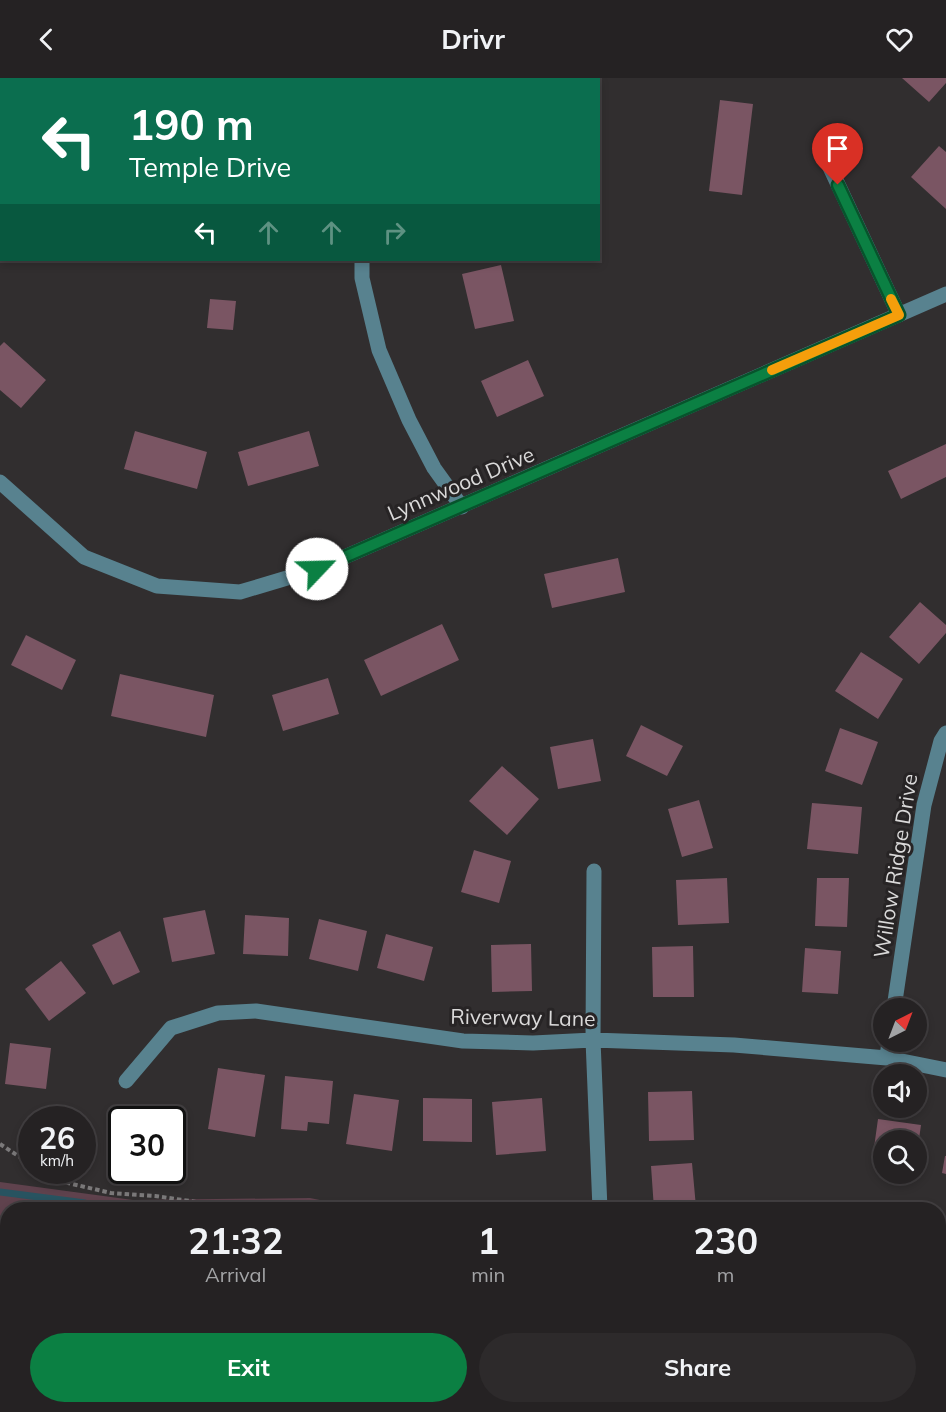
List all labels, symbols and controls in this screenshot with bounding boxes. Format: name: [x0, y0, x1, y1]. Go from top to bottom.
text: Drivr: [441, 22, 505, 56]
icon: back: [30, 23, 63, 56]
icon: heart: [883, 23, 916, 56]
text: 190 m: [129, 98, 254, 151]
icon: left: [30, 102, 108, 180]
pin: [812, 123, 863, 185]
icon: arrive: [821, 132, 854, 165]
text: Temple Drive: [129, 150, 291, 184]
icon: left: [189, 216, 222, 249]
icon: ahead: [252, 216, 285, 249]
icon: ahead: [315, 216, 348, 249]
icon: right: [378, 216, 411, 249]
street label: Lynnwood Drive: [383, 440, 538, 526]
position arrow: [285, 537, 349, 601]
street label: Willow Ridge Drive: [868, 772, 922, 960]
north arrow: [873, 998, 927, 1052]
map controls: [873, 998, 927, 1184]
street label: Riverway Lane: [450, 1003, 596, 1031]
button: sound: [873, 1064, 927, 1118]
speed limit sign: 30: [108, 1106, 186, 1184]
text: 26: [39, 1119, 75, 1157]
button: search: [873, 1130, 927, 1184]
text: km/h: [40, 1151, 74, 1170]
text: 21:32: [188, 1218, 283, 1263]
text: 1: [477, 1218, 499, 1263]
text: 230: [693, 1218, 758, 1263]
text: Arrival: [205, 1262, 266, 1287]
text: min: [471, 1262, 505, 1287]
text: m: [717, 1262, 734, 1287]
button: Exit: [30, 1333, 467, 1402]
button: Share: [479, 1333, 916, 1402]

